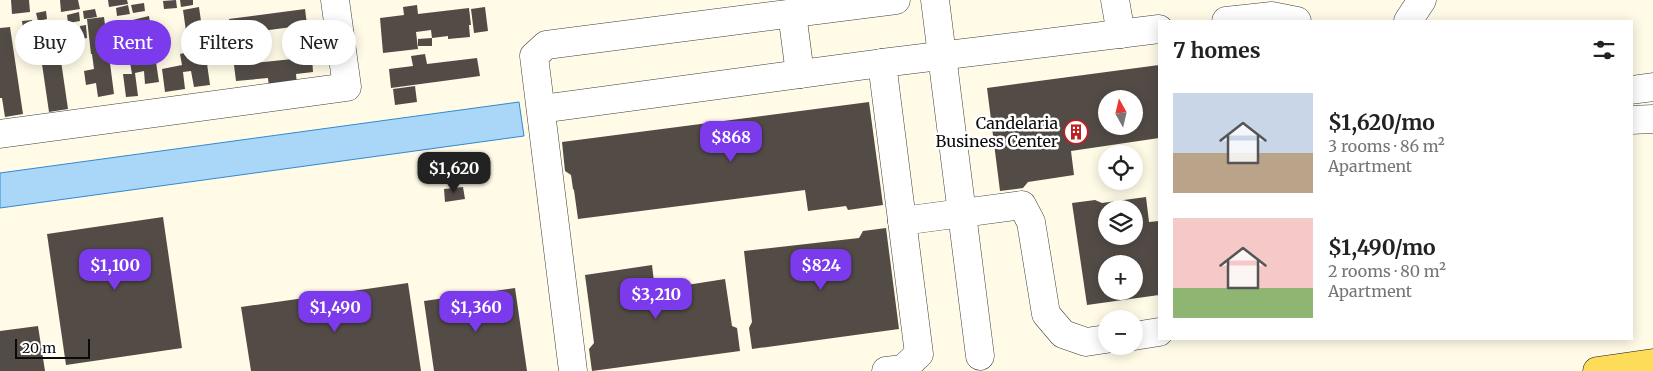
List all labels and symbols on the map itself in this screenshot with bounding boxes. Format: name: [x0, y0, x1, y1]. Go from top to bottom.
north arrow: [1098, 90, 1142, 135]
place label: Candelaria Business Center: [935, 113, 1058, 151]
building icon: Candelaria Business Center: [1063, 119, 1089, 145]
pin: $868: [701, 120, 761, 163]
pin: $1,620: [413, 152, 495, 194]
pin: $1,100: [74, 248, 156, 291]
pin: $824: [791, 248, 851, 291]
pin: $3,210: [615, 278, 697, 320]
pin: $1,490: [294, 290, 376, 333]
pin: $1,360: [435, 290, 517, 333]
scale bar: [15, 336, 90, 359]

